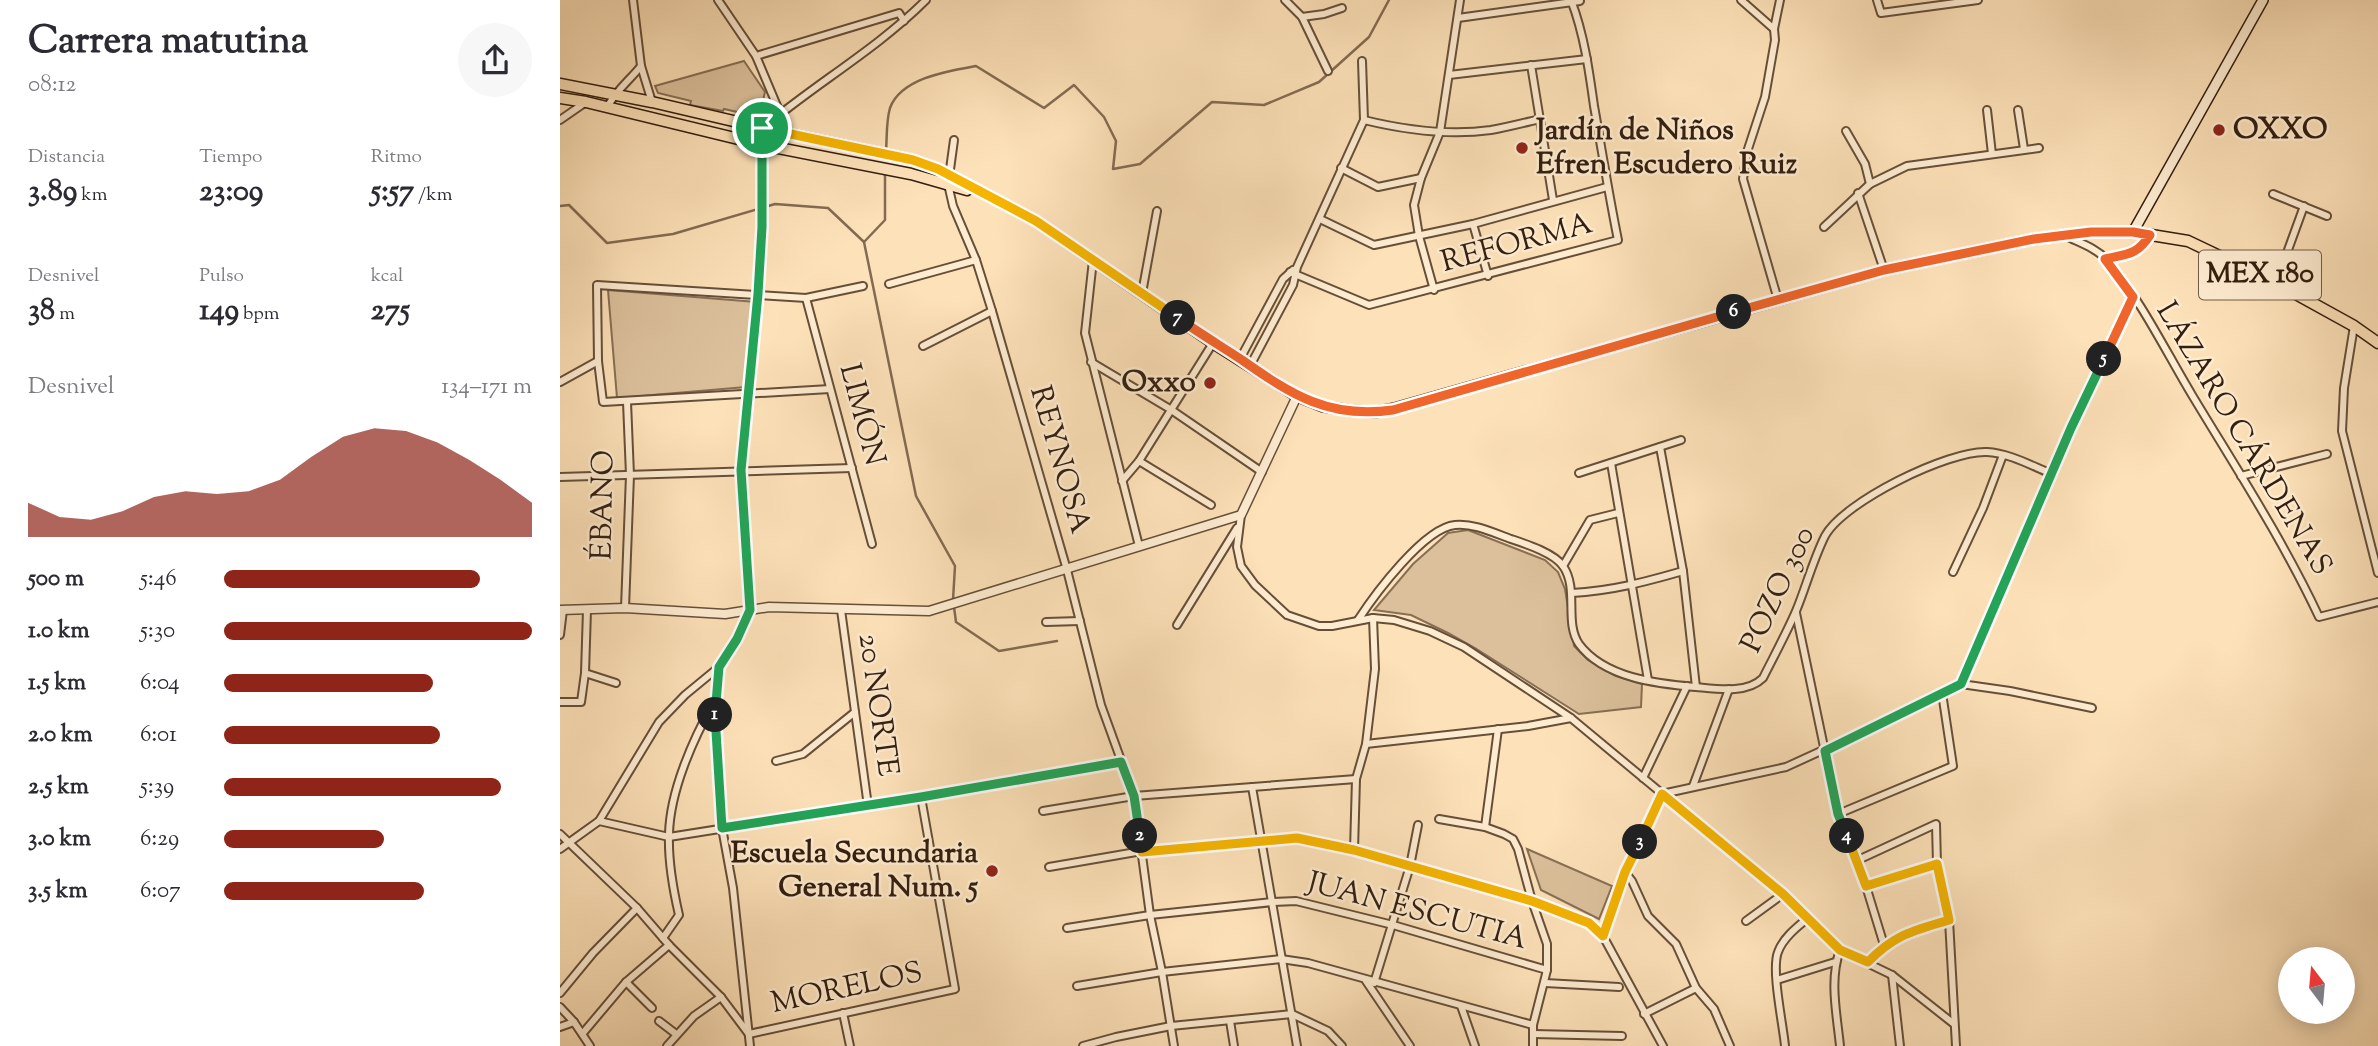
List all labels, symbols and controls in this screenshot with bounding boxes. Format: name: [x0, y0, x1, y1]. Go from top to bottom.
text: Carrera matutina: [28, 16, 308, 70]
button: share: [458, 23, 532, 97]
text: 08:12: [28, 69, 76, 102]
pin: [732, 98, 792, 158]
icon: arrive: [743, 109, 781, 147]
place label: OXXO: [2233, 109, 2328, 152]
place label: Jardín de Niños Efren Escudero Ruiz: [1534, 110, 1797, 187]
marker: OXXO: [2211, 122, 2227, 138]
marker: Jardín de Niños Efren Escudero Ruiz: [1514, 140, 1530, 156]
text: Distancia: [28, 144, 105, 171]
text: Tiempo: [199, 144, 262, 171]
text: Ritmo: [371, 144, 422, 171]
text: 3.89: [28, 171, 77, 214]
text: 23:09: [199, 171, 263, 214]
text: 5:57: [371, 171, 414, 214]
text: km: [77, 182, 107, 209]
text: /km: [414, 182, 452, 209]
street label: REFORMA: [1436, 203, 1598, 285]
road number: MEX 180: [2199, 250, 2321, 300]
text: Desnivel: [28, 263, 99, 290]
text: Pulso: [199, 263, 244, 290]
text: kcal: [371, 263, 403, 290]
text: 38: [28, 290, 55, 333]
text: 149: [199, 290, 239, 333]
text: 275: [371, 290, 410, 333]
pin: 6: [1716, 294, 1752, 330]
street label: LÁZARO CÁRDENAS: [2144, 294, 2342, 584]
text: 6: [1729, 298, 1738, 325]
pin: 7: [1160, 300, 1196, 336]
text: m: [55, 301, 75, 328]
text: bpm: [239, 301, 279, 328]
text: 7: [1173, 304, 1182, 331]
pin: 5: [2086, 342, 2122, 376]
text: 5: [2100, 345, 2107, 372]
street label: LIMÓN: [827, 359, 895, 471]
place label: Oxxo: [1122, 362, 1196, 405]
text: Desnivel: [28, 371, 114, 404]
text: 134–171 m: [441, 371, 532, 404]
marker: Oxxo: [1202, 375, 1218, 391]
street label: REYNOSA: [1017, 381, 1101, 539]
street label: ÉBANO: [582, 450, 626, 560]
street label: POZO 300: [1731, 520, 1827, 660]
text: 500 m: [28, 563, 84, 596]
text: 5:46: [140, 563, 177, 596]
text: 1.0 km: [28, 615, 90, 648]
text: 5:30: [140, 615, 175, 648]
street label: 20 NORTE: [846, 631, 908, 779]
text: 1.5 km: [28, 667, 86, 700]
text: 6:04: [140, 667, 180, 700]
pin: 1: [698, 698, 732, 732]
text: 1: [711, 701, 718, 728]
text: 2.0 km: [28, 719, 93, 752]
text: 6:01: [140, 719, 177, 752]
text: 2.5 km: [28, 771, 89, 804]
text: 5:39: [140, 771, 174, 804]
pin: 2: [1122, 818, 1158, 854]
pin: 4: [1830, 818, 1864, 854]
text: 2: [1135, 822, 1144, 849]
text: 4: [1842, 822, 1851, 849]
text: 3.0 km: [28, 823, 91, 856]
text: 6:29: [140, 823, 179, 856]
pin: 3: [1622, 824, 1658, 860]
text: 3: [1636, 828, 1643, 855]
place label: Escuela Secundaria General Num. 5: [731, 833, 979, 910]
street label: JUAN ESCUTIA: [1300, 861, 1532, 962]
marker: Escuela Secundaria General Num. 5: [984, 863, 1000, 879]
text: 3.5 km: [28, 875, 87, 908]
text: 6:07: [140, 875, 181, 908]
north arrow: [2278, 947, 2356, 1024]
map controls: [2278, 947, 2355, 1024]
street label: MORELOS: [767, 952, 927, 1026]

